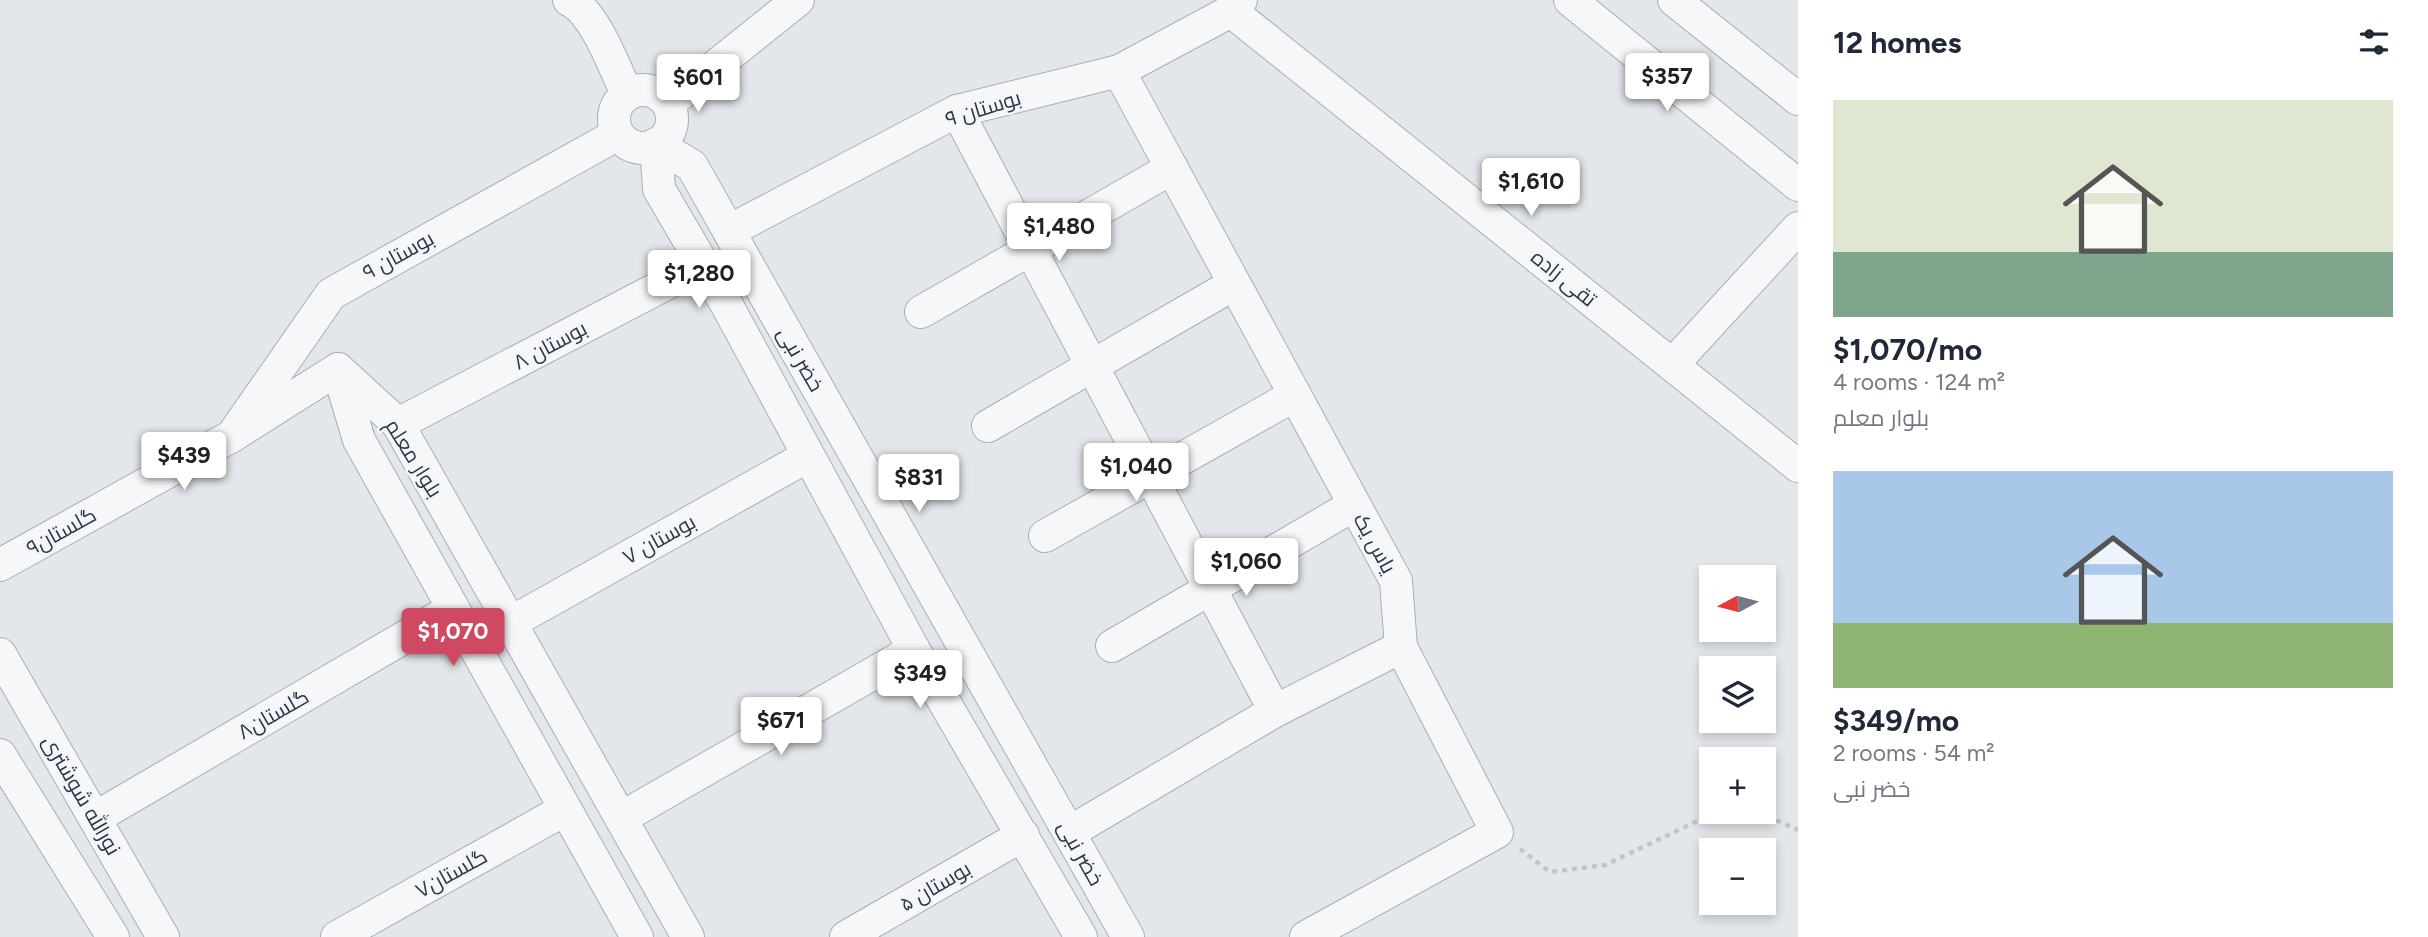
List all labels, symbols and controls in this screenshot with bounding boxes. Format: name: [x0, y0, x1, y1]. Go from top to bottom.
icon: filters: [2355, 23, 2393, 61]
text: 12 homes: [1833, 24, 1961, 61]
pin: $601: [657, 54, 739, 114]
pin: $357: [1626, 54, 1708, 113]
text: $357: [1641, 62, 1693, 90]
text: $601: [673, 63, 723, 91]
street label: بوستان ۹: [942, 85, 1024, 132]
icon: home: [2050, 146, 2176, 272]
pin: $1,610: [1474, 158, 1588, 218]
text: $1,610: [1498, 167, 1564, 195]
pin: $1,480: [1002, 204, 1116, 263]
text: $1,480: [1023, 212, 1095, 240]
street label: بوستان ۹: [358, 225, 438, 286]
street label: تقی زاده: [1526, 244, 1602, 313]
pin: $1,280: [642, 250, 756, 310]
text: $1,280: [664, 259, 734, 287]
street label: بوستان ۸: [509, 315, 592, 376]
street label: خضر نبی: [772, 322, 829, 396]
text: $1,070/mo: [1833, 331, 1982, 368]
text: 4 rooms · 124 m²: [1833, 368, 2005, 396]
text: بلوار معلم: [1833, 404, 1929, 432]
street label: بلوار معلم: [378, 414, 448, 503]
pin: $439: [143, 433, 225, 492]
text: $439: [157, 441, 211, 469]
pin: $1,040: [1079, 444, 1193, 503]
text: $1,040: [1100, 452, 1172, 480]
pin: $831: [878, 454, 960, 514]
text: $831: [894, 463, 944, 491]
street label: گلستان۹: [22, 502, 101, 561]
street label: یاس یک: [1347, 508, 1402, 578]
street label: بوستان ۷: [618, 509, 700, 570]
icon: home: [2050, 517, 2176, 643]
pin: $1,060: [1189, 538, 1303, 598]
text: $1,060: [1210, 547, 1282, 575]
north arrow: [1699, 565, 1776, 642]
map controls: [1699, 565, 1776, 915]
pin: $1,070: [396, 608, 510, 668]
text: $1,070: [418, 617, 488, 645]
pin: $349: [879, 650, 961, 710]
button: layers: [1699, 656, 1776, 733]
text: $349: [893, 659, 947, 687]
street label: گلستان۸: [233, 684, 314, 745]
pin: $671: [740, 698, 822, 757]
text: $349/mo: [1833, 702, 1959, 739]
text: $671: [757, 706, 805, 734]
street label: نورالله شوشتری: [37, 730, 127, 860]
text: 2 rooms · 54 m²: [1833, 739, 1995, 767]
button: +: [1699, 747, 1776, 824]
text: خضر نبی: [1833, 775, 1910, 803]
street label: خضر نبی: [1052, 816, 1109, 890]
button: −: [1699, 838, 1776, 915]
street label: گلستان۷: [411, 843, 492, 904]
street label: بوستان ۵: [895, 856, 976, 917]

